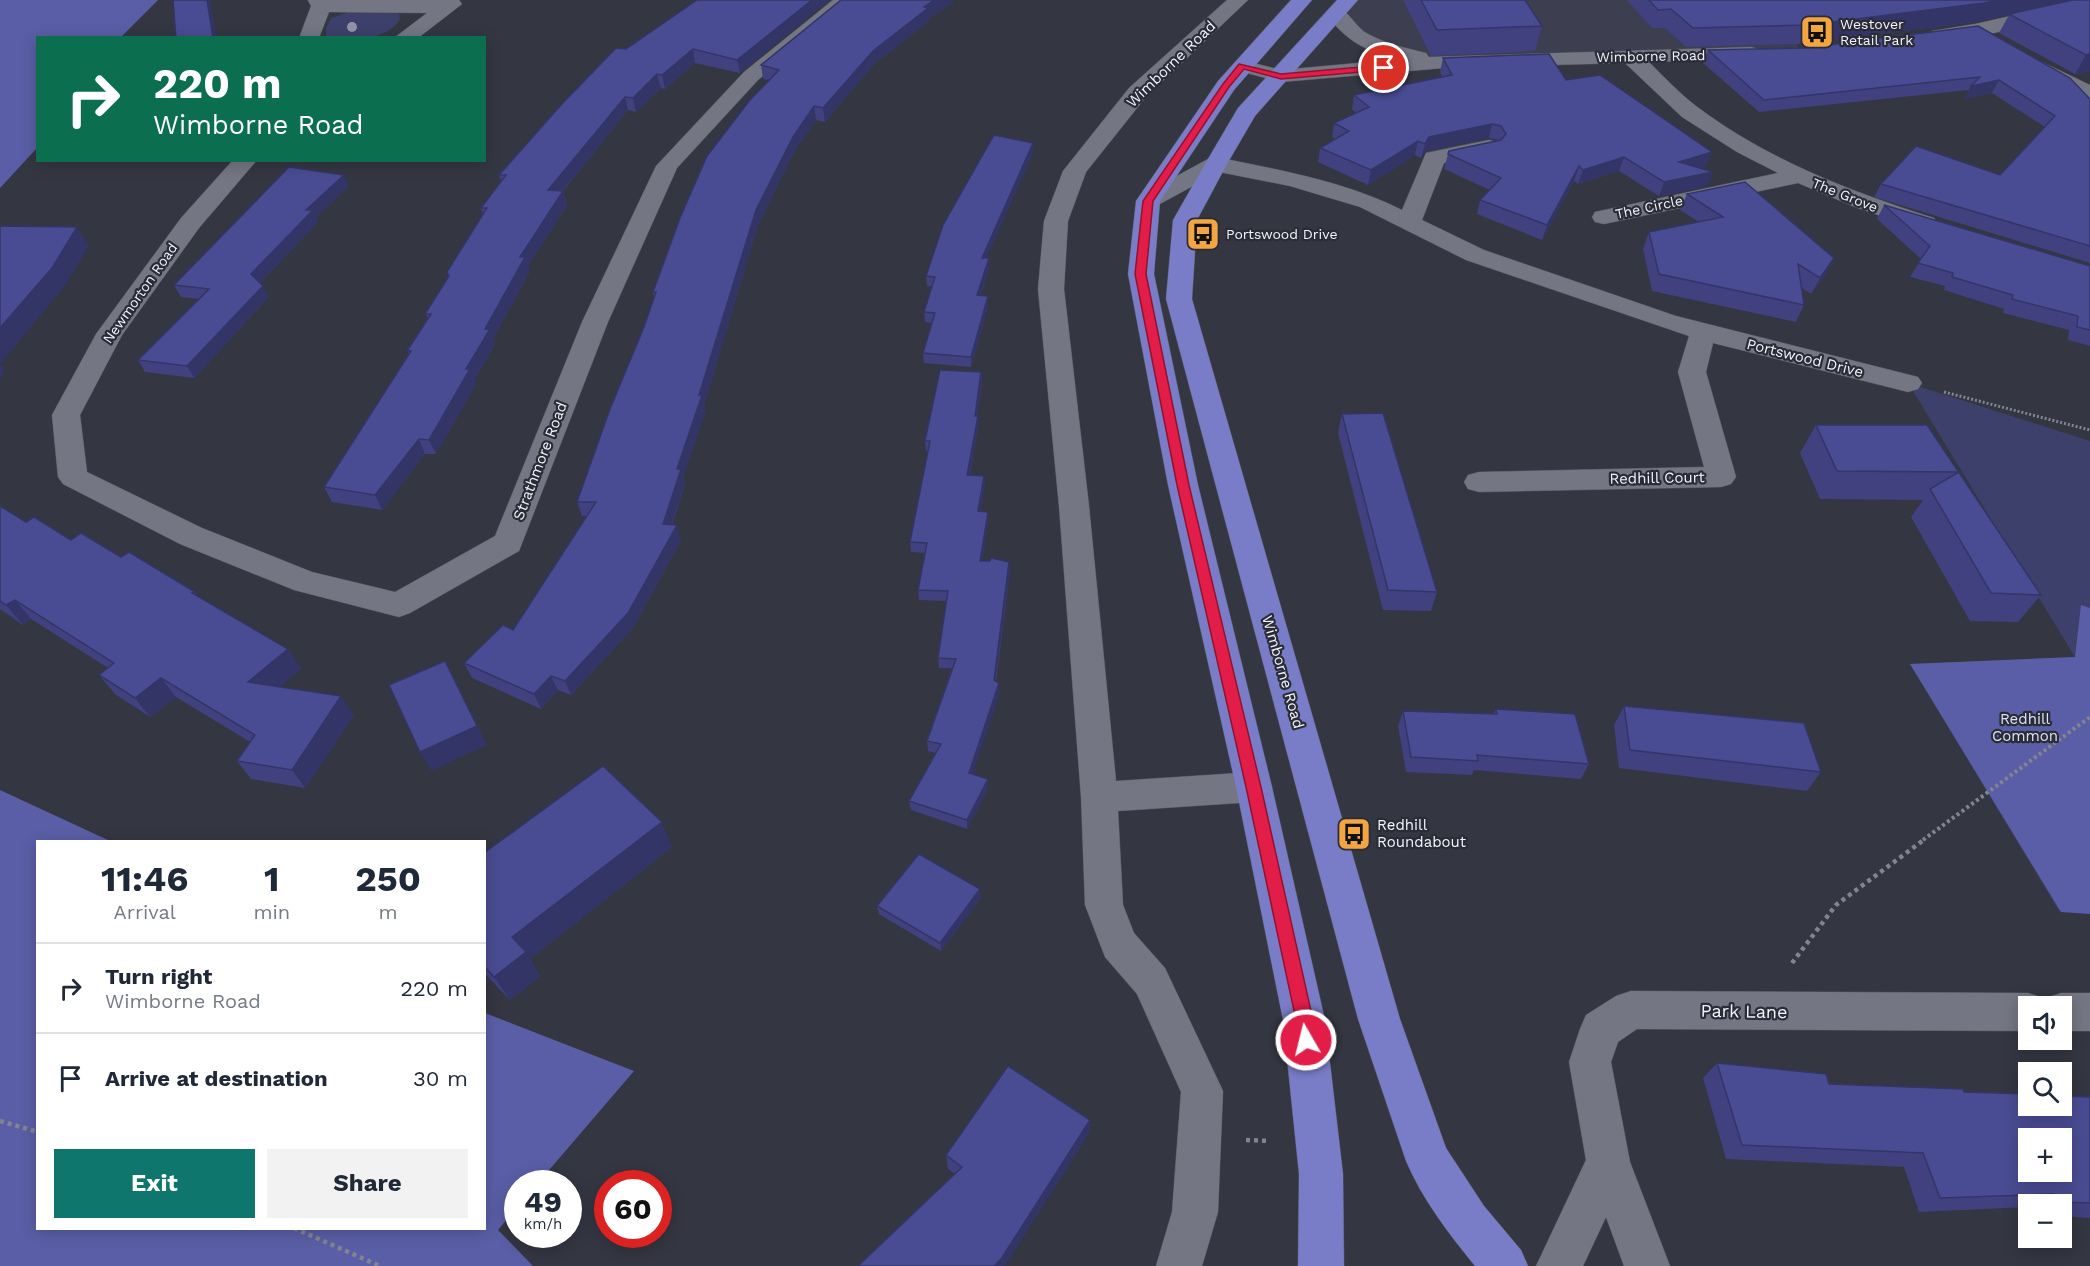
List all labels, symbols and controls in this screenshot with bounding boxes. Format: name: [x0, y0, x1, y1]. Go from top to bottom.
bus stop icon: Westover Retail Park: [1799, 14, 1835, 50]
place label: Westover Retail Park: [1840, 16, 1913, 48]
street label: Wimborne Road: [1123, 17, 1219, 111]
pin: [1358, 42, 1409, 93]
street label: Wimborne Road: [1596, 47, 1706, 65]
icon: arrive: [1367, 51, 1400, 84]
text: 220 m: [153, 59, 282, 108]
icon: right: [54, 60, 132, 138]
text: Wimborne Road: [153, 109, 363, 141]
street label: The Grove: [1810, 175, 1880, 215]
street label: The Circle: [1614, 192, 1684, 222]
bus stop icon: Portswood Drive: [1185, 216, 1221, 252]
place label: Portswood Drive: [1226, 226, 1338, 242]
street label: Newmorton Road: [99, 240, 181, 346]
street label: Portswood Drive: [1745, 335, 1865, 381]
street label: Strathmore Road: [509, 399, 571, 523]
street label: Redhill Court: [1609, 468, 1706, 488]
street label: Wimborne Road: [1258, 613, 1308, 731]
park label: Redhill Common: [1992, 710, 2058, 745]
bus stop icon: Redhill Roundabout: [1336, 816, 1372, 852]
place label: Redhill Roundabout: [1377, 816, 1467, 851]
text: 11:46: [101, 858, 188, 900]
text: 1: [264, 858, 280, 900]
text: 250: [355, 858, 421, 900]
text: Arrival: [114, 900, 176, 924]
text: min: [253, 900, 290, 924]
text: m: [379, 900, 398, 924]
text: Turn right: [105, 964, 212, 989]
icon: right: [54, 972, 87, 1005]
text: 220 m: [400, 976, 468, 1001]
text: Wimborne Road: [105, 989, 261, 1013]
map controls: [2018, 996, 2072, 1248]
button: sound: [2018, 996, 2072, 1050]
street label: Park Lane: [1700, 1000, 1788, 1022]
position arrow: [1274, 1008, 1338, 1072]
icon: arrive: [54, 1062, 87, 1095]
button: search: [2018, 1062, 2072, 1116]
text: Arrive at destination: [105, 1066, 328, 1091]
text: 30 m: [413, 1066, 468, 1091]
button: +: [2018, 1128, 2072, 1182]
button: Exit: [54, 1149, 255, 1218]
button: Share: [267, 1149, 468, 1218]
speed limit sign: 60: [594, 1170, 672, 1248]
text: 49: [524, 1184, 562, 1219]
button: −: [2018, 1194, 2072, 1248]
text: km/h: [524, 1215, 562, 1233]

